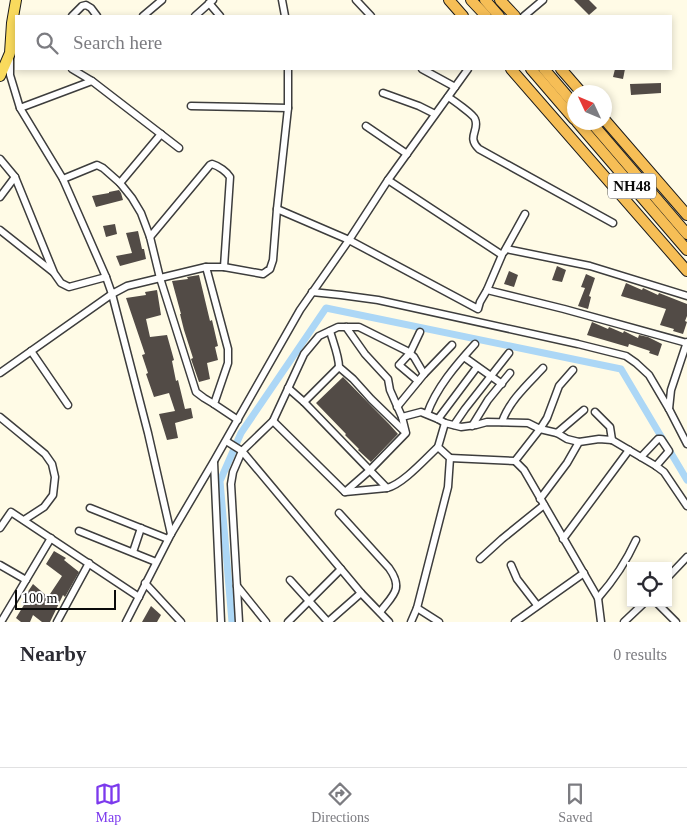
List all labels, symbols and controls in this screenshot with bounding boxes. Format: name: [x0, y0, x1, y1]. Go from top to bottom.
search box: [15, 15, 672, 70]
icon: search: [33, 29, 61, 57]
text: Search here: [73, 32, 162, 53]
north arrow: [567, 85, 612, 130]
road number: NH48: [608, 174, 656, 198]
map controls: [627, 562, 672, 607]
button: locate: [627, 562, 672, 607]
scale bar: [15, 587, 116, 610]
text: 100 m: [22, 591, 57, 606]
text: Nearby: [20, 642, 87, 666]
text: 0 results: [613, 646, 667, 663]
tab: Map: [94, 780, 122, 826]
tab: Directions: [311, 780, 370, 826]
tab: Saved: [558, 780, 593, 826]

